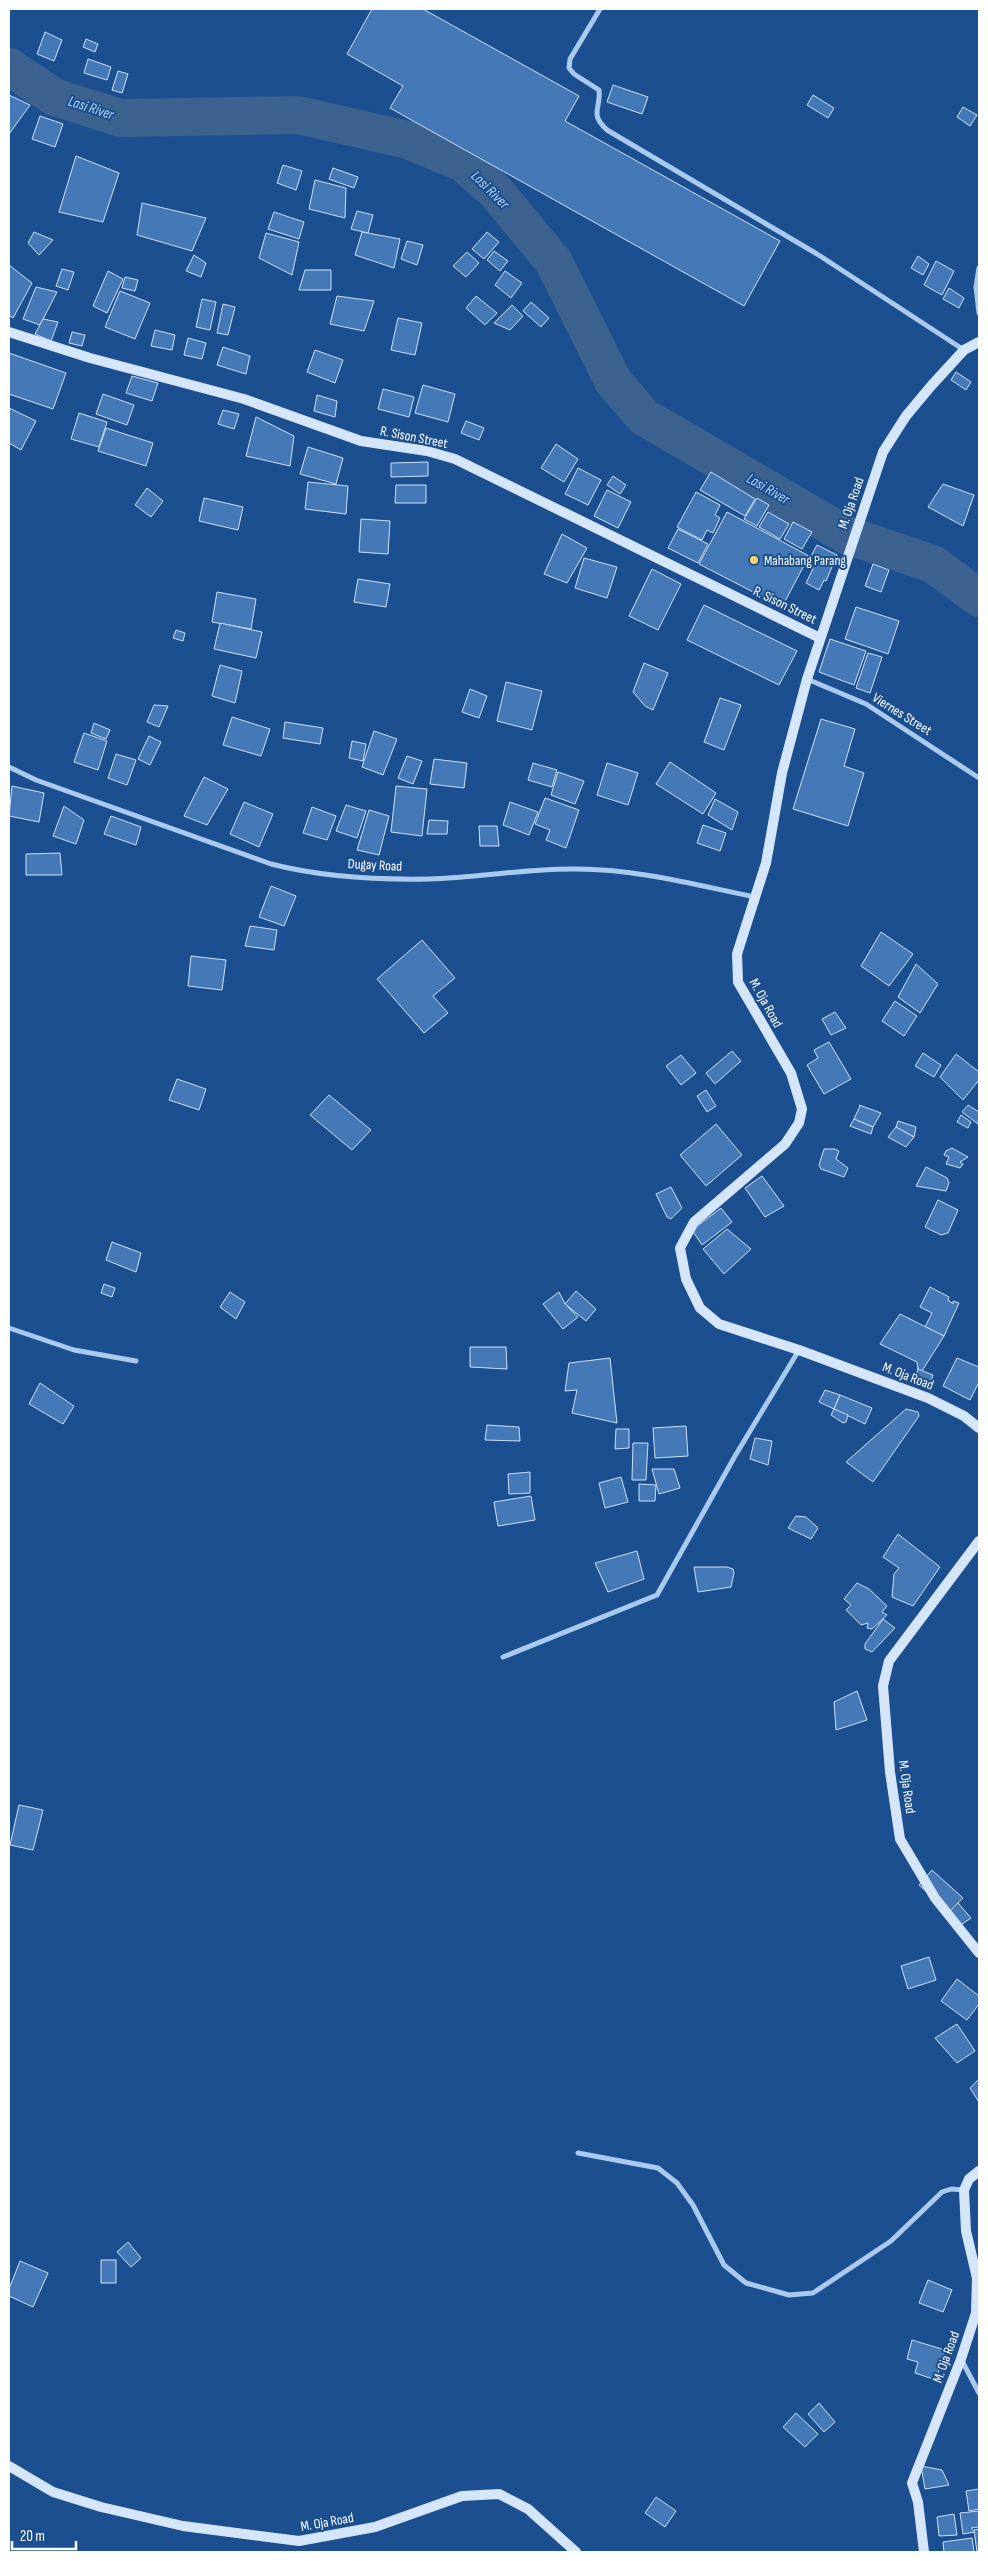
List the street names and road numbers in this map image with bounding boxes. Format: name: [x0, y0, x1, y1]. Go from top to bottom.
street label: R. Sison Street: [379, 422, 449, 452]
street label: M. Oja Road: [834, 475, 868, 531]
street label: R. Sison Street: [750, 582, 820, 628]
street label: Viernes Street: [869, 689, 935, 739]
street label: Dugay Road: [347, 855, 403, 875]
street label: M. Oja Road: [746, 975, 786, 1031]
street label: M. Oja Road: [880, 1358, 936, 1394]
street label: M. Oja Road: [895, 1759, 919, 1815]
street label: M. Oja Road: [929, 2329, 963, 2385]
street label: M. Oja Road: [299, 2509, 355, 2535]

